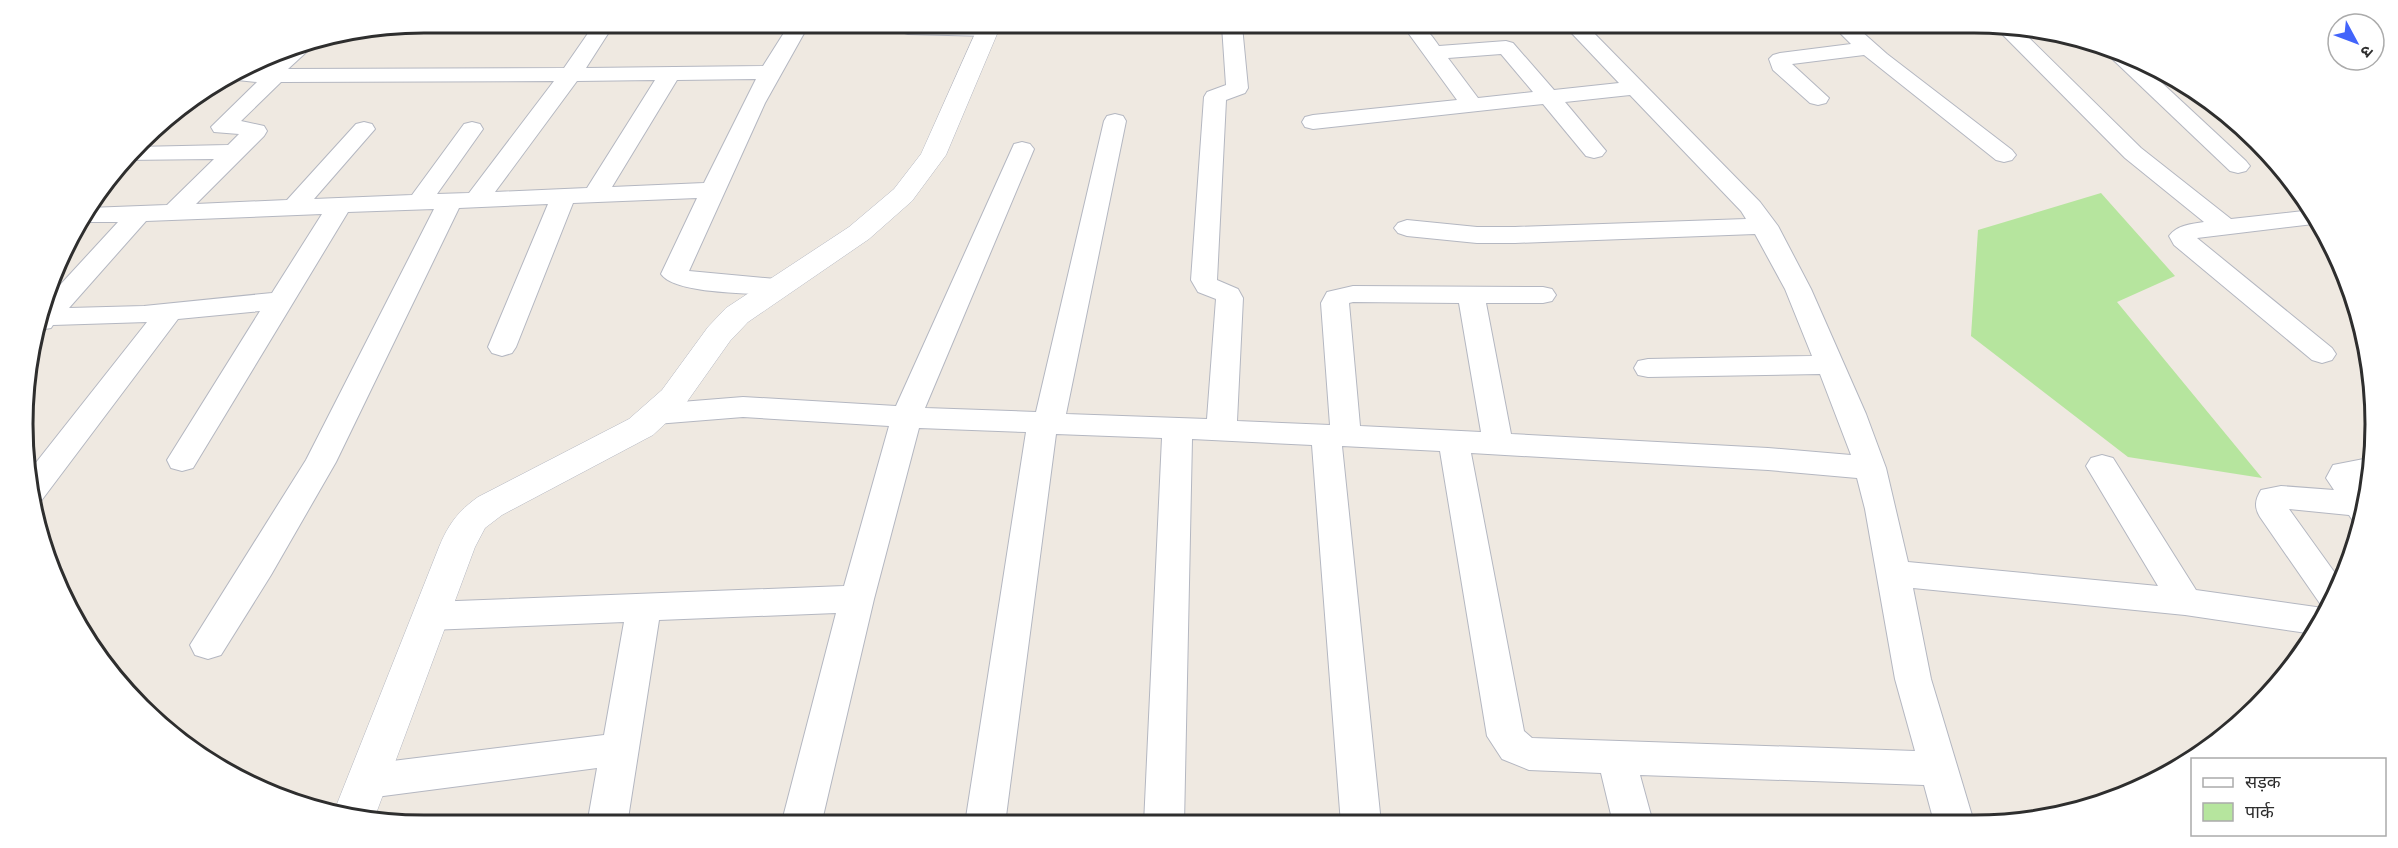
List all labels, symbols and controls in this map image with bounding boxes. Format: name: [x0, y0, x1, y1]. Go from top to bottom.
north arrow: [2326, 12, 2386, 72]
text: उ: [2356, 41, 2379, 63]
legend: [2191, 758, 2386, 836]
text: सड़क: [2245, 769, 2282, 793]
text: पार्क: [2245, 799, 2275, 823]

